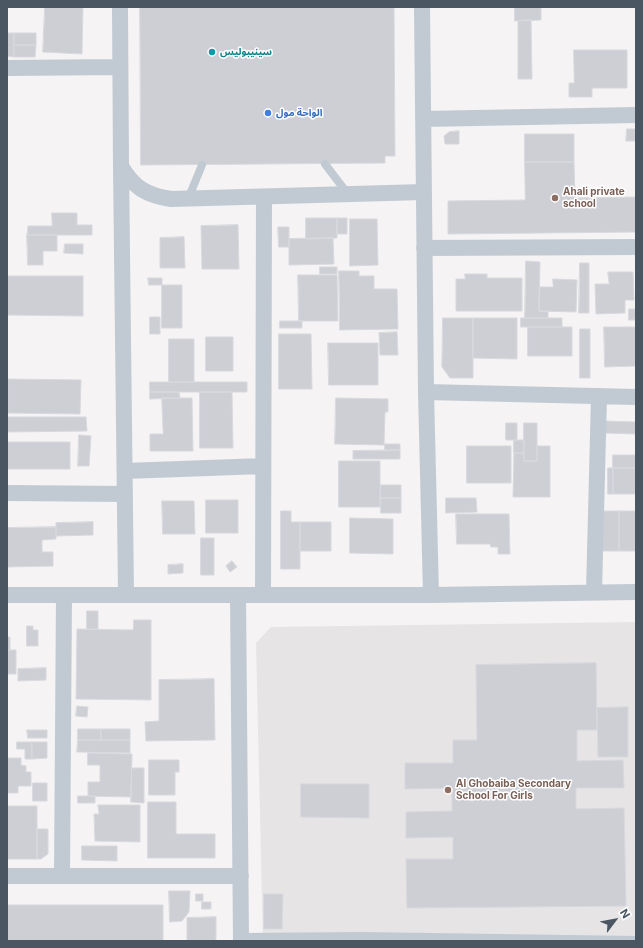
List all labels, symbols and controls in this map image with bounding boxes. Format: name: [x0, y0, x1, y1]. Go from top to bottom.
place label: سينيبوليس: [220, 46, 272, 58]
marker: سينيبوليس: [207, 47, 217, 57]
place label: الواحة مول: [276, 107, 322, 119]
marker: الواحة مول: [263, 108, 273, 118]
place label: Ahali private school: [563, 186, 625, 210]
marker: Ahali private school: [550, 193, 560, 203]
place label: Al Ghobaiba Secondary School For Girls: [456, 778, 571, 802]
marker: Al Ghobaiba Secondary School For Girls: [443, 785, 453, 795]
north arrow: [595, 900, 635, 940]
text: N: [617, 906, 633, 921]

